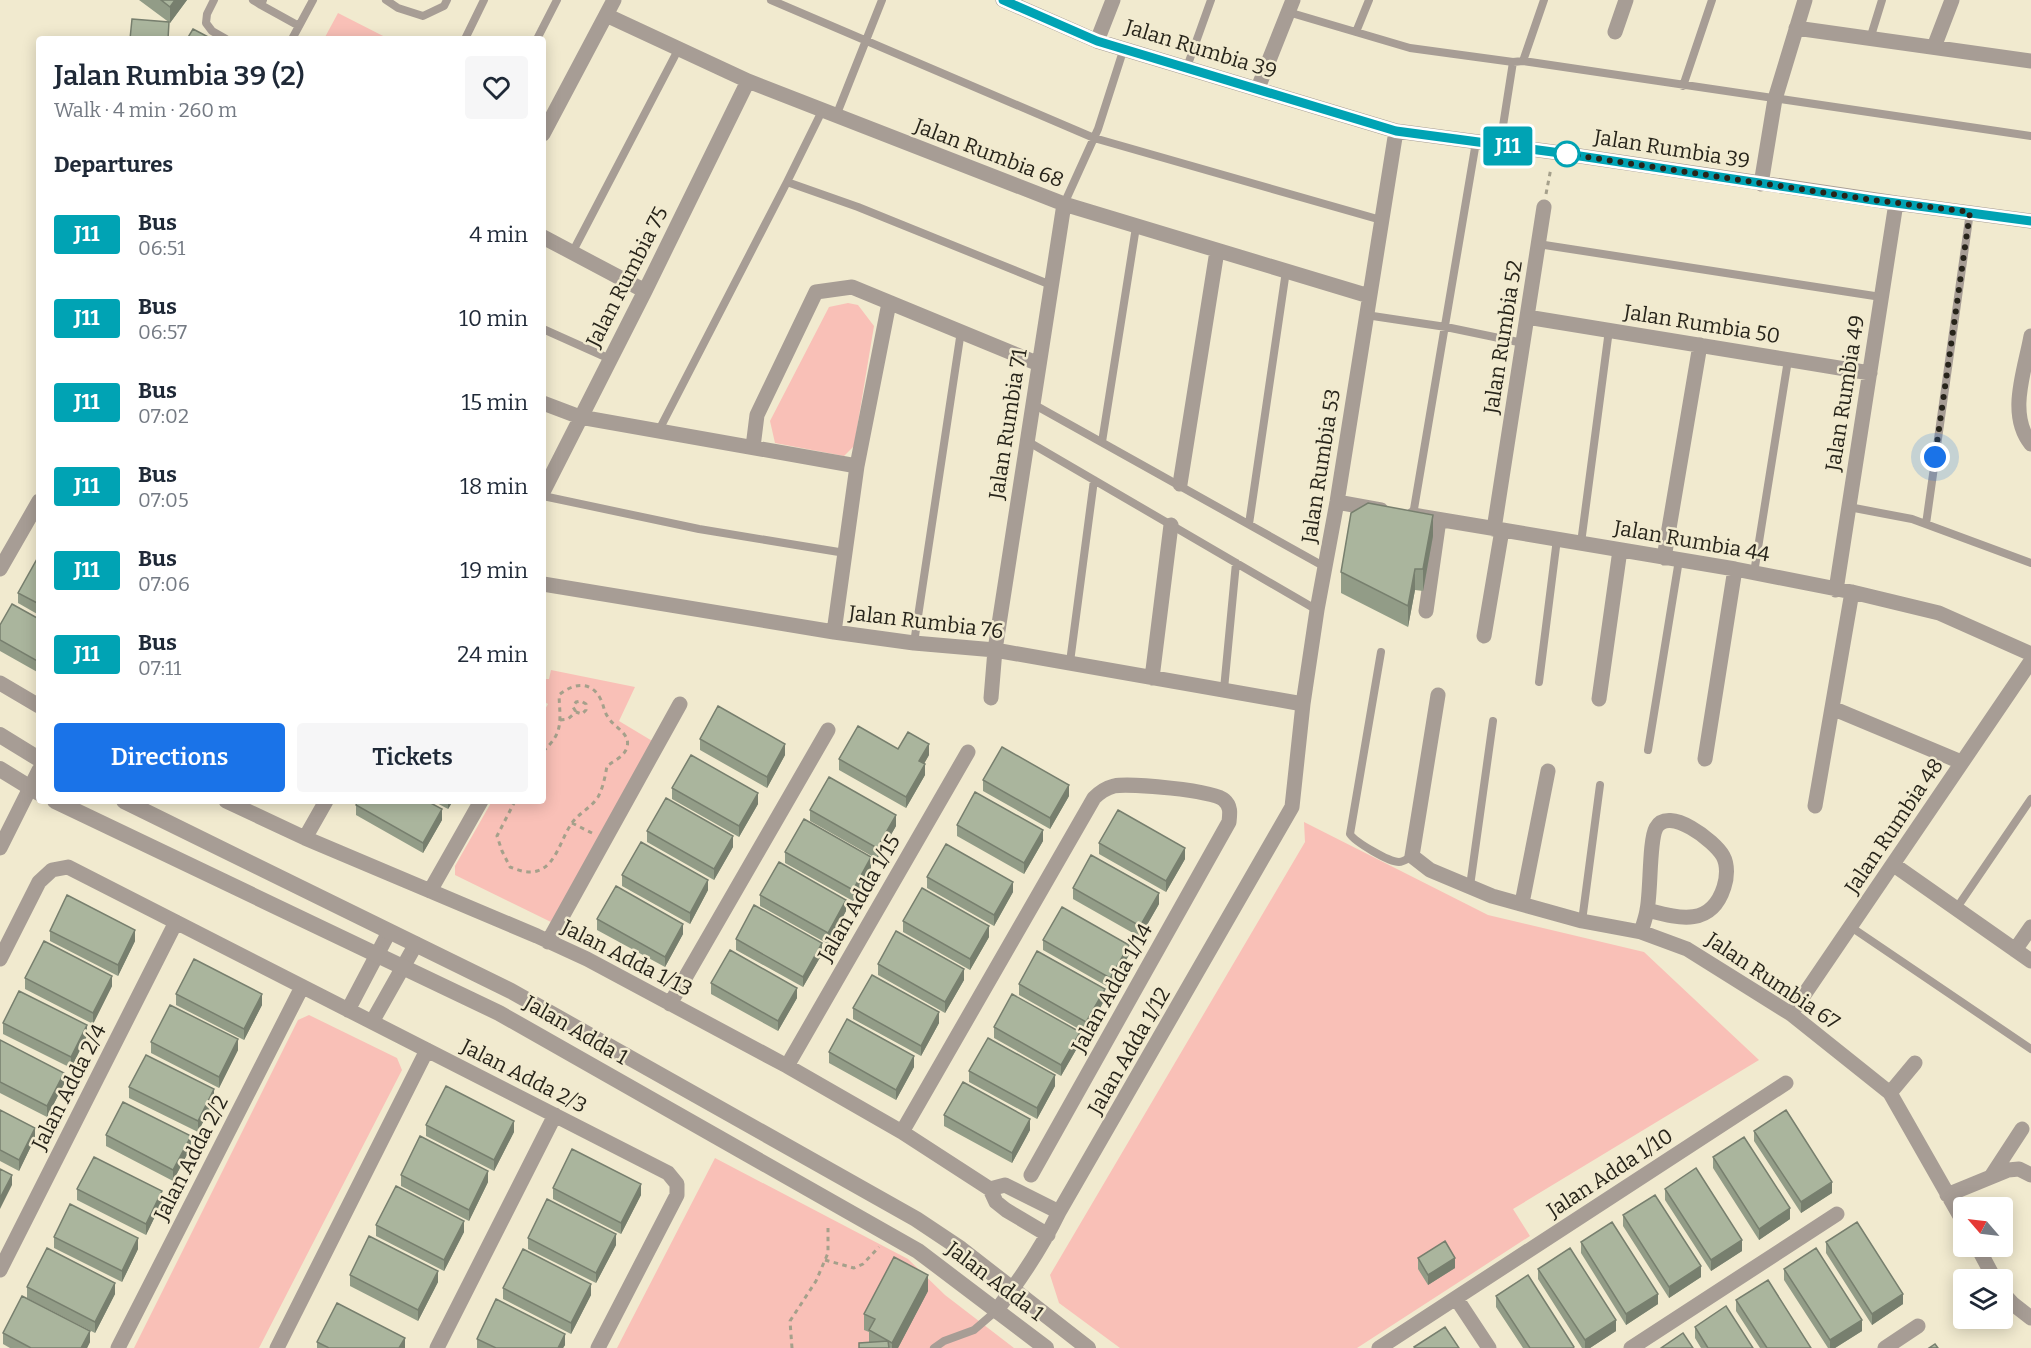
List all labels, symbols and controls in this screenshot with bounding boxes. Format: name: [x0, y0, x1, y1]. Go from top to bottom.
street label: Jalan Rumbia 39: [1121, 13, 1280, 84]
button: heart: [465, 56, 528, 119]
text: Jalan Rumbia 39 (2): [54, 59, 305, 92]
text: Walk · 4 min · 260 m: [54, 98, 237, 122]
street label: Jalan Rumbia 68: [910, 112, 1067, 193]
street label: Jalan Rumbia 39: [1591, 124, 1752, 174]
line badge: J11: [1474, 126, 1543, 166]
text: J11: [1495, 133, 1521, 159]
unlabelled marker: [1554, 141, 1580, 167]
text: Departures: [54, 151, 173, 178]
street label: Jalan Rumbia 75: [580, 202, 674, 353]
text: Bus: [138, 209, 177, 236]
text: J11: [74, 221, 100, 247]
text: 4 min: [469, 221, 528, 248]
text: 06:51: [138, 236, 185, 260]
street label: Jalan Rumbia 52: [1478, 258, 1528, 417]
text: Bus: [138, 293, 177, 320]
street label: Jalan Rumbia 50: [1621, 299, 1782, 349]
text: J11: [74, 305, 100, 331]
text: 10 min: [459, 305, 528, 332]
street label: Jalan Rumbia 49: [1820, 313, 1870, 474]
text: 06:57: [138, 320, 187, 344]
street label: Jalan Rumbia 71: [983, 346, 1033, 502]
text: Bus: [138, 377, 177, 404]
street label: Jalan Rumbia 53: [1296, 387, 1346, 546]
text: J11: [74, 389, 100, 415]
text: 15 min: [461, 389, 528, 416]
text: 07:02: [138, 404, 189, 428]
your location: [1920, 442, 1950, 472]
text: Bus: [138, 461, 177, 488]
text: J11: [74, 473, 100, 499]
text: 18 min: [460, 473, 528, 500]
text: 07:05: [138, 488, 189, 512]
street label: Jalan Rumbia 44: [1611, 514, 1772, 567]
text: Bus: [138, 545, 177, 572]
text: J11: [74, 557, 100, 583]
text: 19 min: [460, 557, 528, 584]
text: 07:06: [138, 572, 190, 596]
street label: Jalan Rumbia 76: [846, 599, 1005, 644]
text: Bus: [138, 629, 177, 656]
text: J11: [74, 641, 100, 667]
text: 24 min: [457, 641, 528, 668]
text: 07:11: [138, 656, 181, 680]
button: Directions: [54, 723, 285, 792]
button: Tickets: [297, 723, 528, 792]
street label: Jalan Rumbia 48: [1838, 753, 1949, 900]
street label: Jalan Adda 1/15: [812, 830, 906, 967]
street label: Jalan Adda 1/13: [556, 913, 697, 1002]
street label: Jalan Adda 1/14: [1065, 919, 1158, 1058]
street label: Jalan Rumbia 67: [1700, 926, 1845, 1036]
street label: Jalan Adda 1/12: [1082, 983, 1176, 1120]
street label: Jalan Adda 1: [518, 989, 633, 1071]
street label: Jalan Adda 2/4: [26, 1020, 112, 1155]
street label: Jalan Adda 2/3: [456, 1033, 591, 1119]
street label: Jalan Adda 2/2: [148, 1091, 234, 1226]
street label: Jalan Adda 1/10: [1541, 1123, 1678, 1224]
north arrow: [1953, 1197, 2013, 1257]
map controls: [1953, 1197, 2013, 1329]
street label: Jalan Adda 1: [940, 1235, 1050, 1327]
button: layers: [1953, 1269, 2013, 1329]

